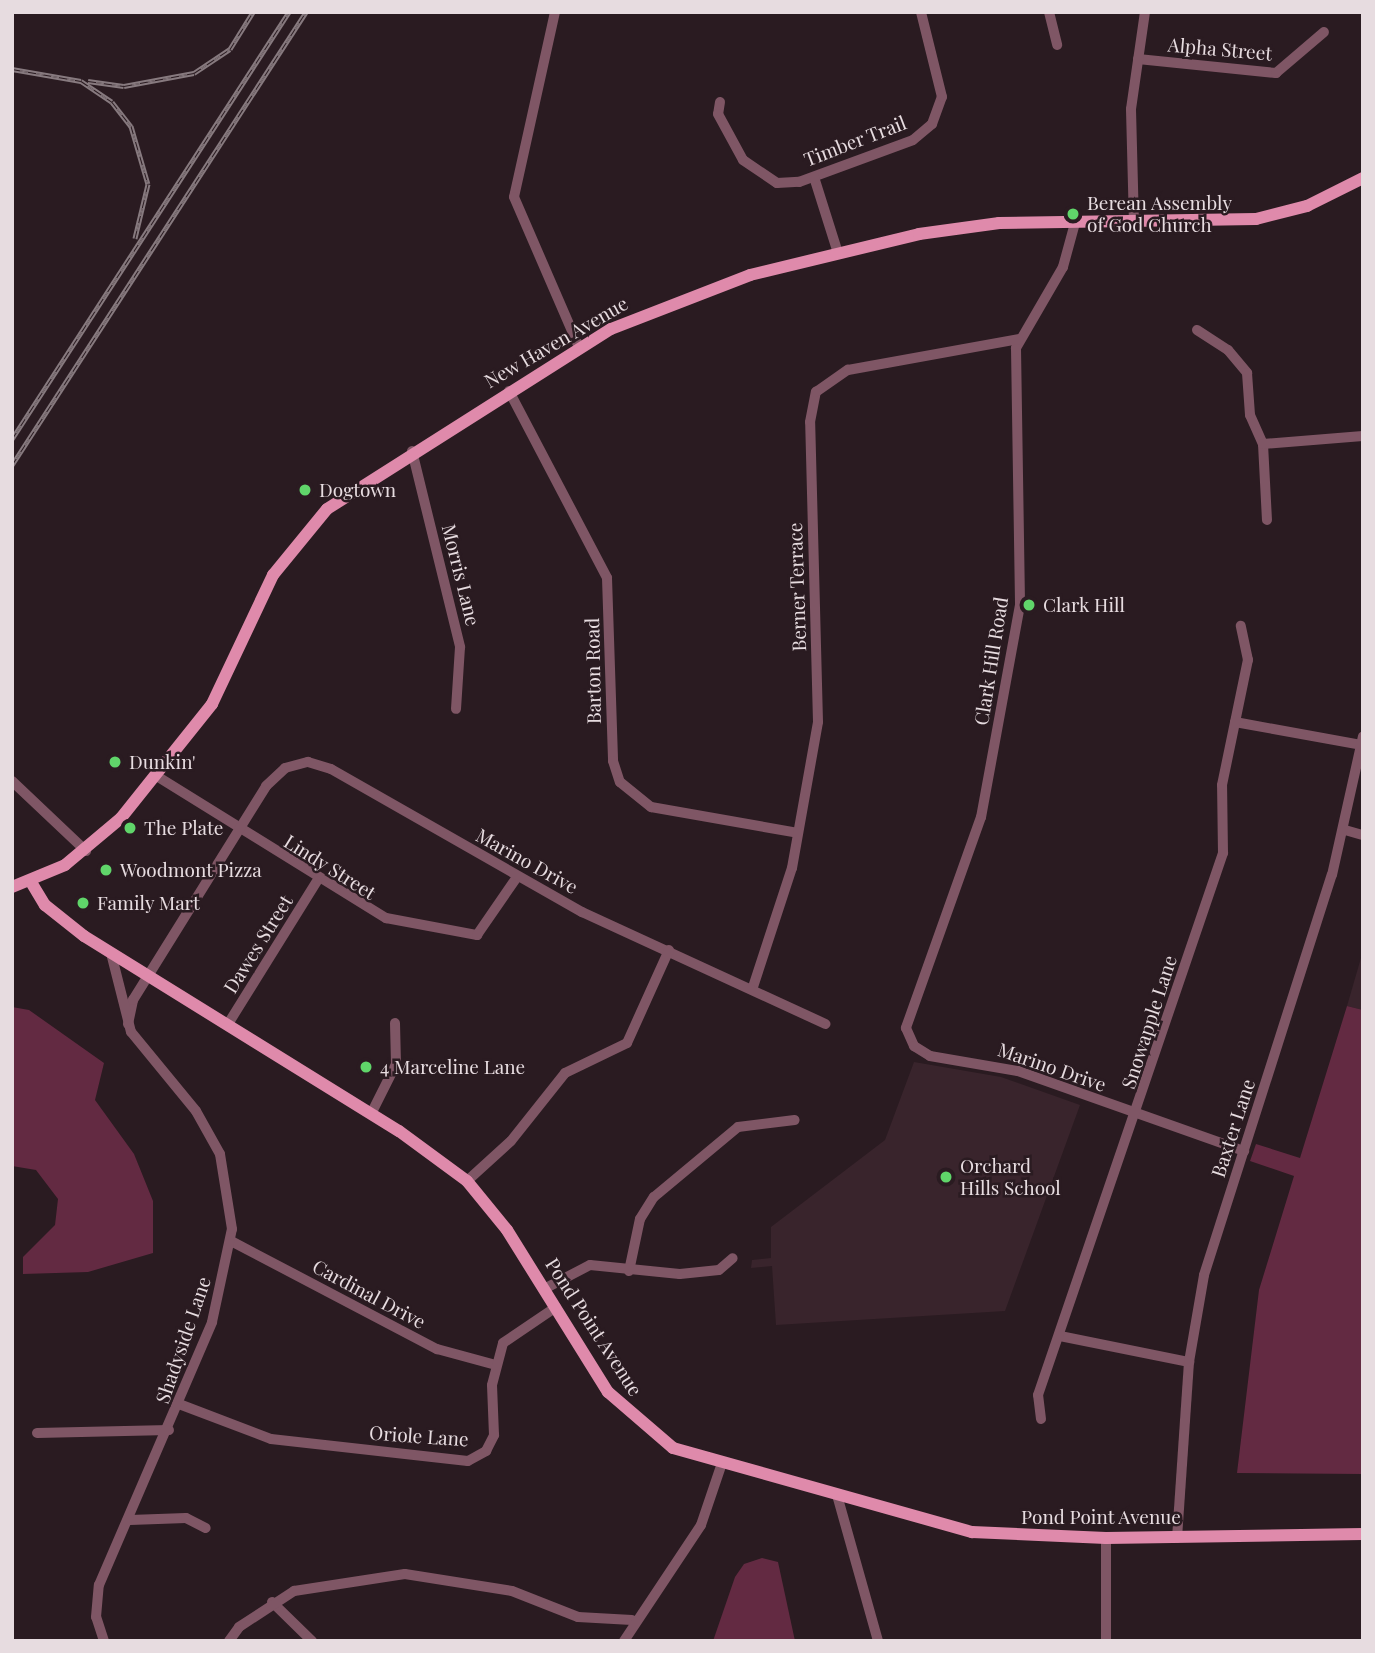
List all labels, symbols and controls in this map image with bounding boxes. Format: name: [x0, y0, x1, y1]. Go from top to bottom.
street label: Alpha Street: [1167, 33, 1273, 65]
street label: Timber Trail: [800, 111, 910, 171]
place label: Berean Assembly of God Church: [1087, 192, 1233, 236]
marker: Berean Assembly of God Church: [1065, 206, 1081, 222]
street label: New Haven Avenue: [480, 291, 632, 393]
place label: Dogtown: [319, 479, 396, 501]
marker: Dogtown: [297, 482, 313, 498]
street label: Morris Lane: [437, 522, 485, 628]
street label: Berner Terrace: [783, 522, 811, 652]
place label: Clark Hill: [1043, 594, 1125, 616]
street label: Clark Hill Road: [970, 595, 1012, 727]
marker: Clark Hill: [1021, 597, 1037, 613]
street label: Barton Road: [581, 618, 605, 724]
place label: Dunkin': [129, 751, 196, 773]
marker: Dunkin': [107, 754, 123, 770]
place label: The Plate: [144, 817, 223, 839]
marker: The Plate: [122, 820, 138, 836]
street label: Marino Drive: [472, 824, 582, 898]
street label: Lindy Street: [280, 830, 380, 904]
place label: Woodmont Pizza: [120, 859, 262, 881]
marker: Woodmont Pizza: [98, 862, 114, 878]
street label: Dawes Street: [219, 891, 297, 997]
place label: Family Mart: [97, 892, 200, 914]
marker: Family Mart: [75, 895, 91, 911]
street label: Snowapple Lane: [1117, 952, 1181, 1092]
street label: Marino Drive: [995, 1038, 1109, 1096]
place label: 4 Marceline Lane: [380, 1056, 525, 1078]
marker: 4 Marceline Lane: [358, 1059, 374, 1075]
street label: Baxter Lane: [1206, 1076, 1260, 1180]
place label: Orchard Hills School: [960, 1155, 1061, 1199]
marker: Orchard Hills School: [938, 1169, 954, 1185]
street label: Pond Point Avenue: [541, 1253, 647, 1401]
street label: Cardinal Drive: [309, 1255, 429, 1333]
street label: Shadyside Lane: [151, 1274, 215, 1406]
street label: Oriole Lane: [369, 1421, 469, 1451]
street label: Pond Point Avenue: [1021, 1506, 1181, 1528]

